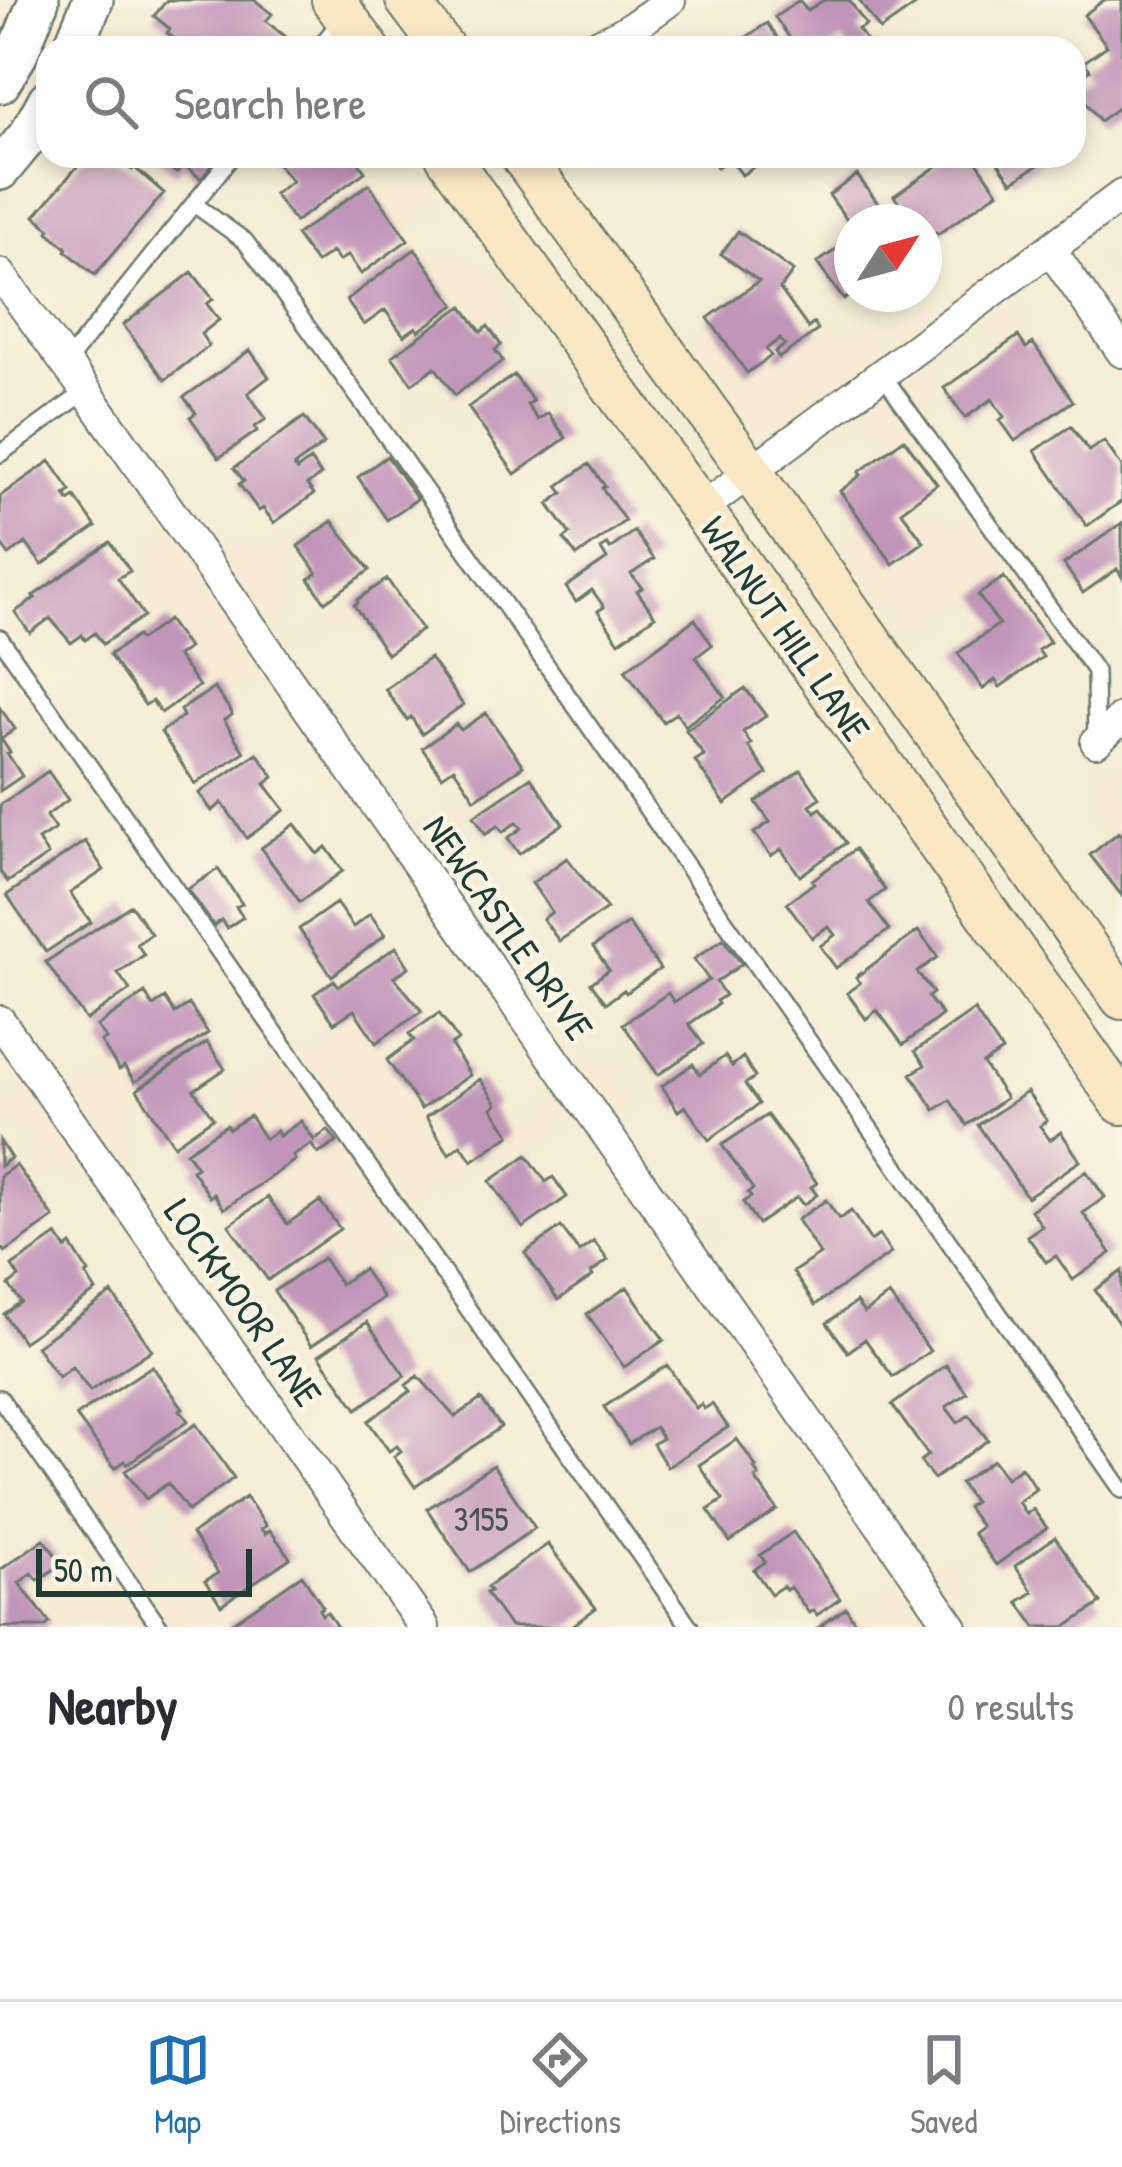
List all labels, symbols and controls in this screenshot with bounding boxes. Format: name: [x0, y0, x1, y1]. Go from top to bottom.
search box: [36, 36, 1086, 168]
icon: search: [78, 69, 144, 135]
text: Search here: [174, 72, 366, 133]
north arrow: [834, 204, 942, 312]
street label: WALNUT HILL LANE: [689, 505, 883, 751]
street label: NEWCASTLE DRIVE: [412, 804, 606, 1050]
street label: LOCKMOOR LANE: [153, 1187, 335, 1417]
house number: 3155: [454, 1497, 508, 1541]
scale bar: [36, 1543, 252, 1596]
text: 50 m: [54, 1548, 113, 1592]
text: Nearby: [48, 1671, 178, 1740]
text: 0 results: [948, 1679, 1074, 1732]
tab: Map: [145, 2027, 211, 2143]
tab: Directions: [500, 2027, 621, 2143]
tab: Saved: [910, 2027, 977, 2143]

